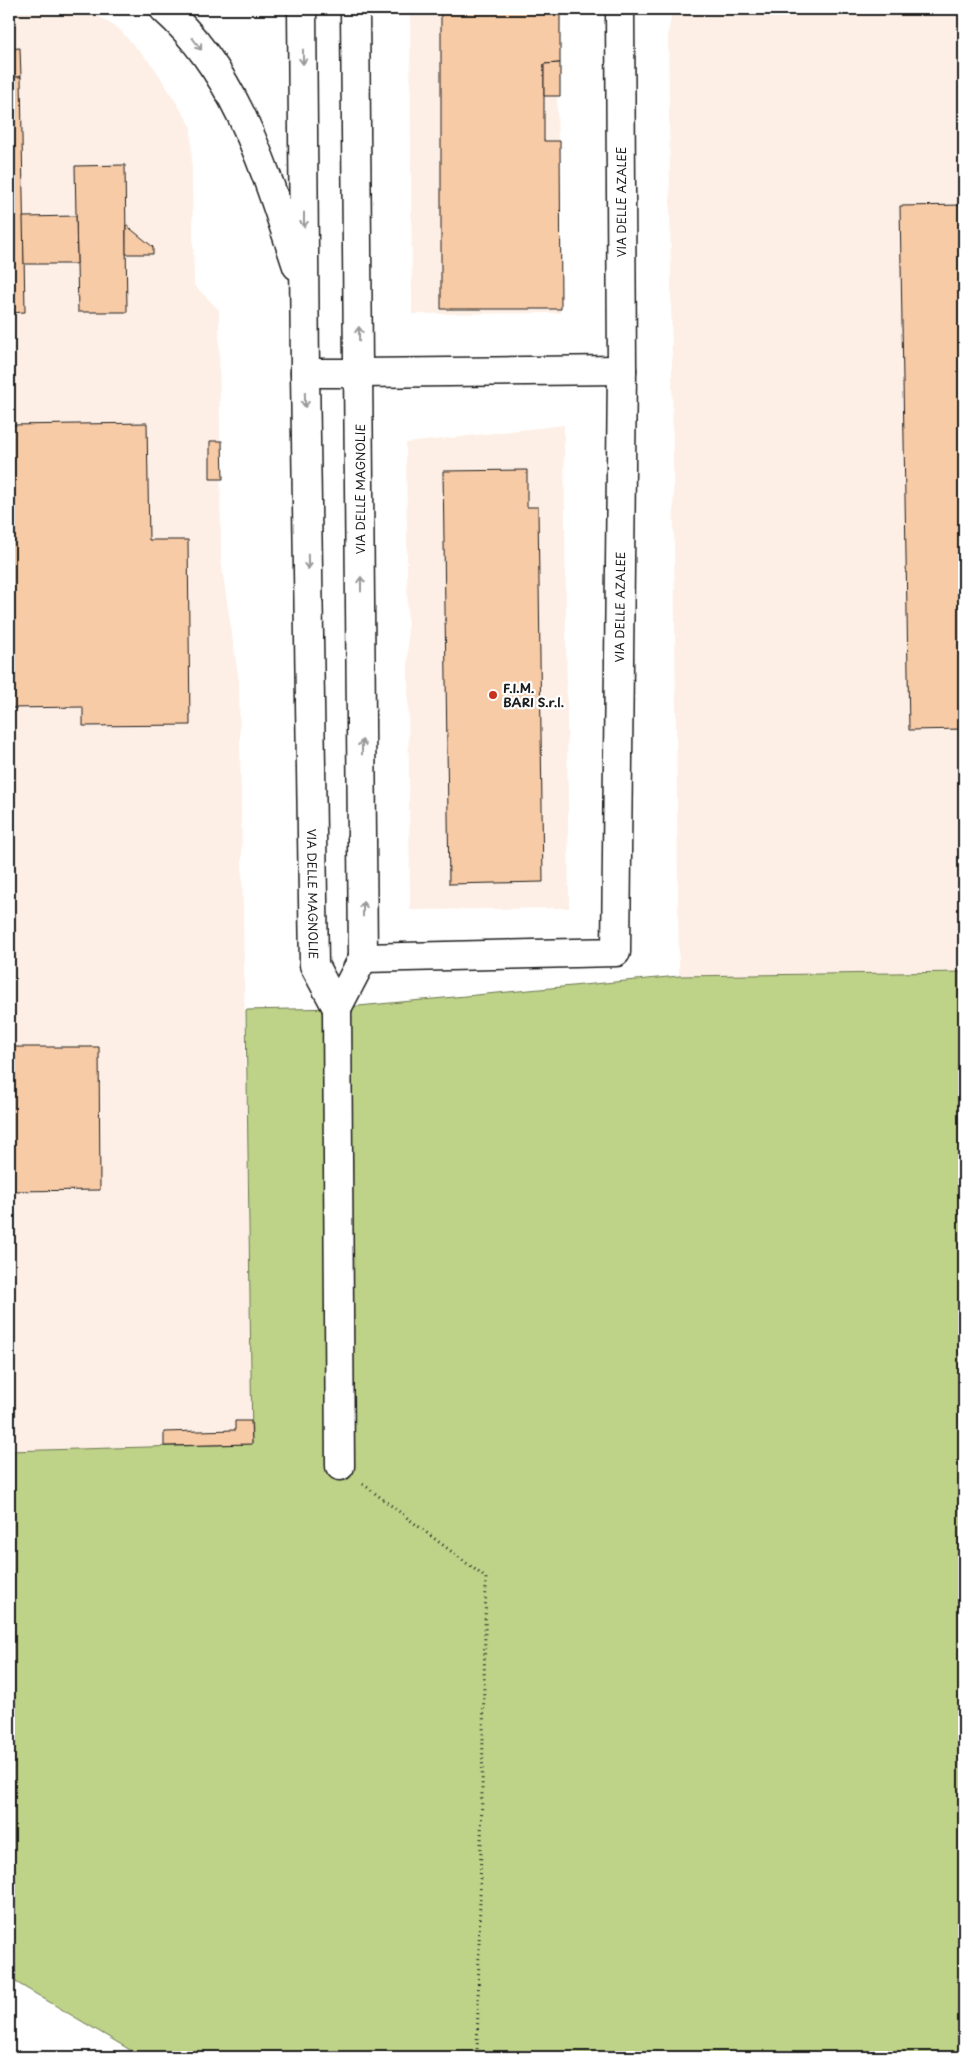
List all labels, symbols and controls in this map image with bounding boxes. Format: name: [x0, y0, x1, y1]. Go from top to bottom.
one-way arrow: [192, 37, 202, 51]
one-way arrow: [298, 49, 308, 65]
street label: VIA DELLE AZALEE: [612, 147, 630, 257]
one-way arrow: [299, 212, 309, 228]
one-way arrow: [354, 327, 364, 343]
one-way arrow: [300, 392, 310, 408]
street label: VIA DELLE MAGNOLIE: [351, 423, 369, 554]
street label: VIA DELLE AZALEE: [610, 552, 629, 663]
one-way arrow: [303, 554, 313, 570]
one-way arrow: [356, 577, 366, 593]
place label: F.I.M. BARI S.r.l.: [503, 679, 564, 711]
marker: F.I.M. BARI S.r.l.: [487, 689, 499, 701]
one-way arrow: [357, 739, 367, 756]
street label: VIA DELLE MAGNOLIE: [303, 828, 323, 960]
one-way arrow: [358, 902, 367, 918]

